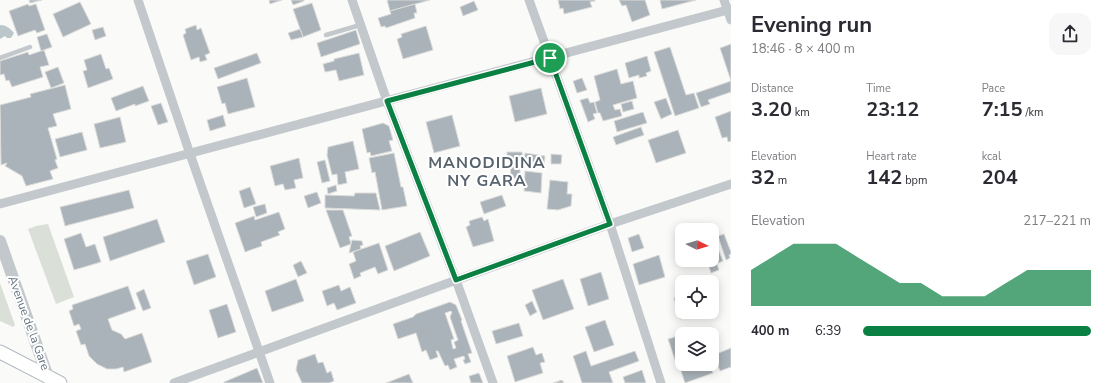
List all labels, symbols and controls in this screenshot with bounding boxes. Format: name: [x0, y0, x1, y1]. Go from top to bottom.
text: Evening run: [751, 10, 872, 40]
button: share: [1049, 13, 1091, 55]
text: 18:46 · 8 × 400 m: [751, 40, 855, 58]
pin: [533, 41, 567, 75]
icon: arrive: [539, 47, 561, 69]
text: Distance: [751, 81, 794, 96]
text: Time: [866, 81, 891, 96]
text: Pace: [982, 81, 1005, 96]
text: 3.20: [751, 96, 792, 123]
text: 23:12: [866, 96, 919, 123]
text: 7:15: [982, 96, 1023, 123]
text: km: [792, 105, 810, 120]
text: /km: [1023, 105, 1043, 120]
text: Elevation: [751, 149, 797, 164]
text: Heart rate: [866, 149, 917, 164]
text: kcal: [982, 149, 1001, 164]
district label: MANODIDINA NY GARA: [428, 152, 546, 192]
text: 32: [751, 164, 775, 191]
text: 142: [866, 164, 902, 191]
text: 204: [982, 164, 1018, 191]
text: m: [775, 173, 787, 188]
text: bpm: [902, 173, 927, 188]
text: Elevation: [751, 212, 805, 230]
text: 217–221 m: [1023, 212, 1091, 230]
north arrow: [675, 223, 719, 267]
map controls: [675, 223, 719, 371]
street label: Avenue de la Gare: [5, 274, 53, 372]
button: locate: [675, 275, 719, 319]
text: 400 m: [751, 322, 789, 340]
text: 6:39: [815, 322, 841, 340]
button: layers: [675, 327, 719, 371]

